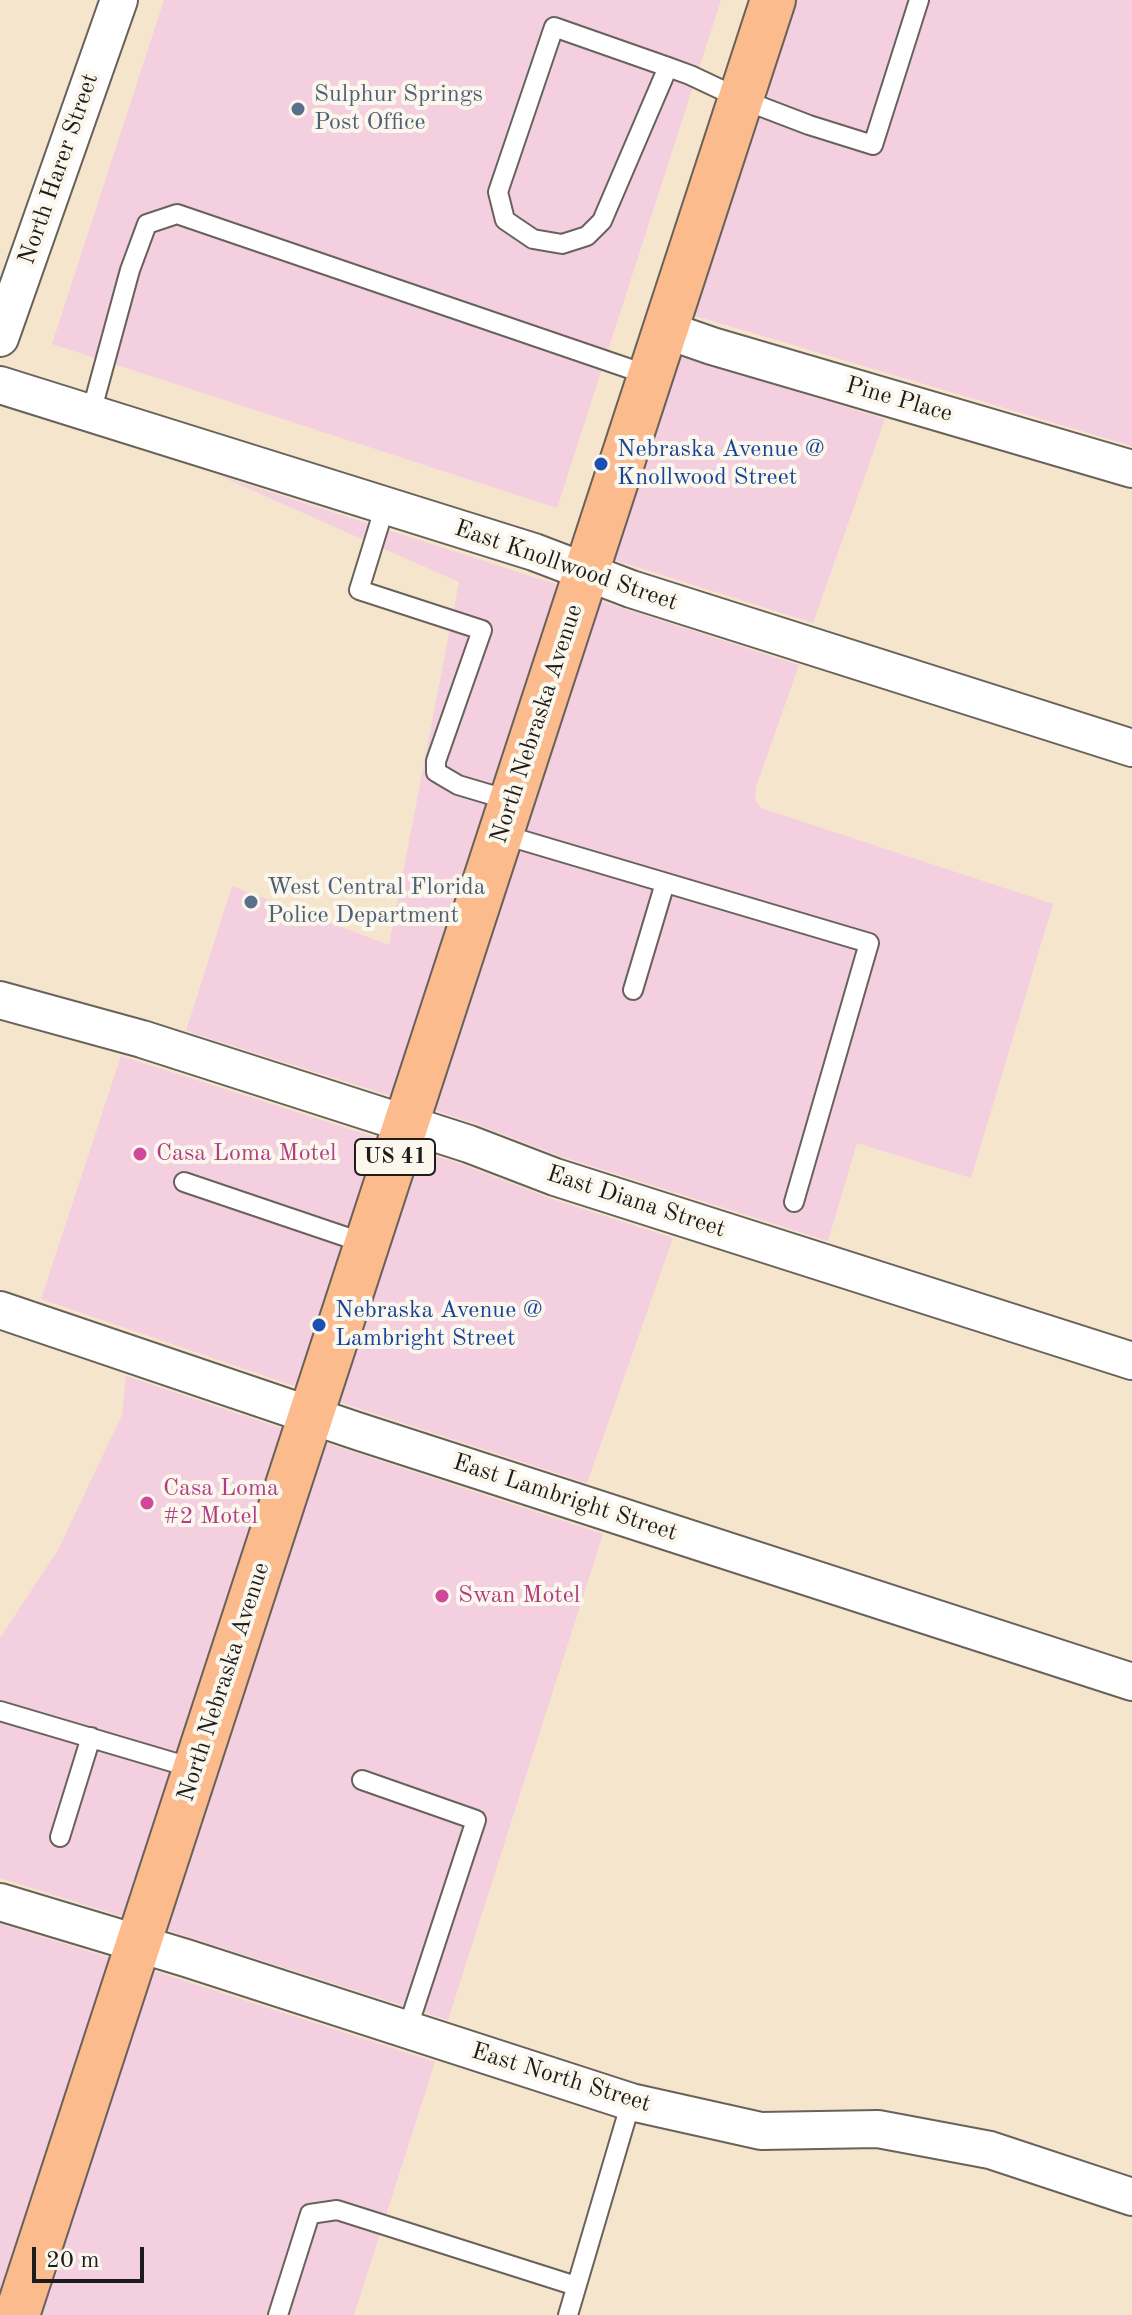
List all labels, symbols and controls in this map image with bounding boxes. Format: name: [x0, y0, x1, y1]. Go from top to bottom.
street label: North Harer Street: [13, 70, 105, 268]
place label: Sulphur Springs Post Office: [314, 81, 483, 137]
marker: Sulphur Springs Post Office: [289, 100, 307, 118]
street label: Pine Place: [842, 371, 956, 429]
place label: Nebraska Avenue @ Knollwood Street: [617, 436, 825, 492]
marker: Nebraska Avenue @ Knollwood Street: [592, 455, 610, 473]
street label: East Knollwood Street: [451, 514, 681, 618]
street label: North Nebraska Avenue: [485, 601, 589, 847]
place label: West Central Florida Police Department: [267, 874, 486, 930]
marker: West Central Florida Police Department: [242, 893, 260, 911]
road number: US 41: [355, 1139, 435, 1175]
place label: Casa Loma Motel: [156, 1140, 336, 1168]
marker: Casa Loma Motel: [131, 1145, 149, 1163]
street label: East Diana Street: [543, 1160, 729, 1244]
place label: Nebraska Avenue @ Lambright Street: [335, 1297, 543, 1353]
marker: Nebraska Avenue @ Lambright Street: [310, 1316, 328, 1334]
street label: East Lambright Street: [449, 1448, 681, 1548]
place label: Casa Loma #2 Motel: [163, 1475, 279, 1531]
marker: Casa Loma #2 Motel: [138, 1494, 156, 1512]
street label: North Nebraska Avenue: [172, 1559, 276, 1805]
place label: Swan Motel: [458, 1582, 580, 1610]
marker: Swan Motel: [433, 1587, 451, 1605]
street label: East North Street: [468, 2037, 654, 2119]
scale bar: [36, 2231, 148, 2281]
text: 20 m: [46, 2249, 100, 2273]

